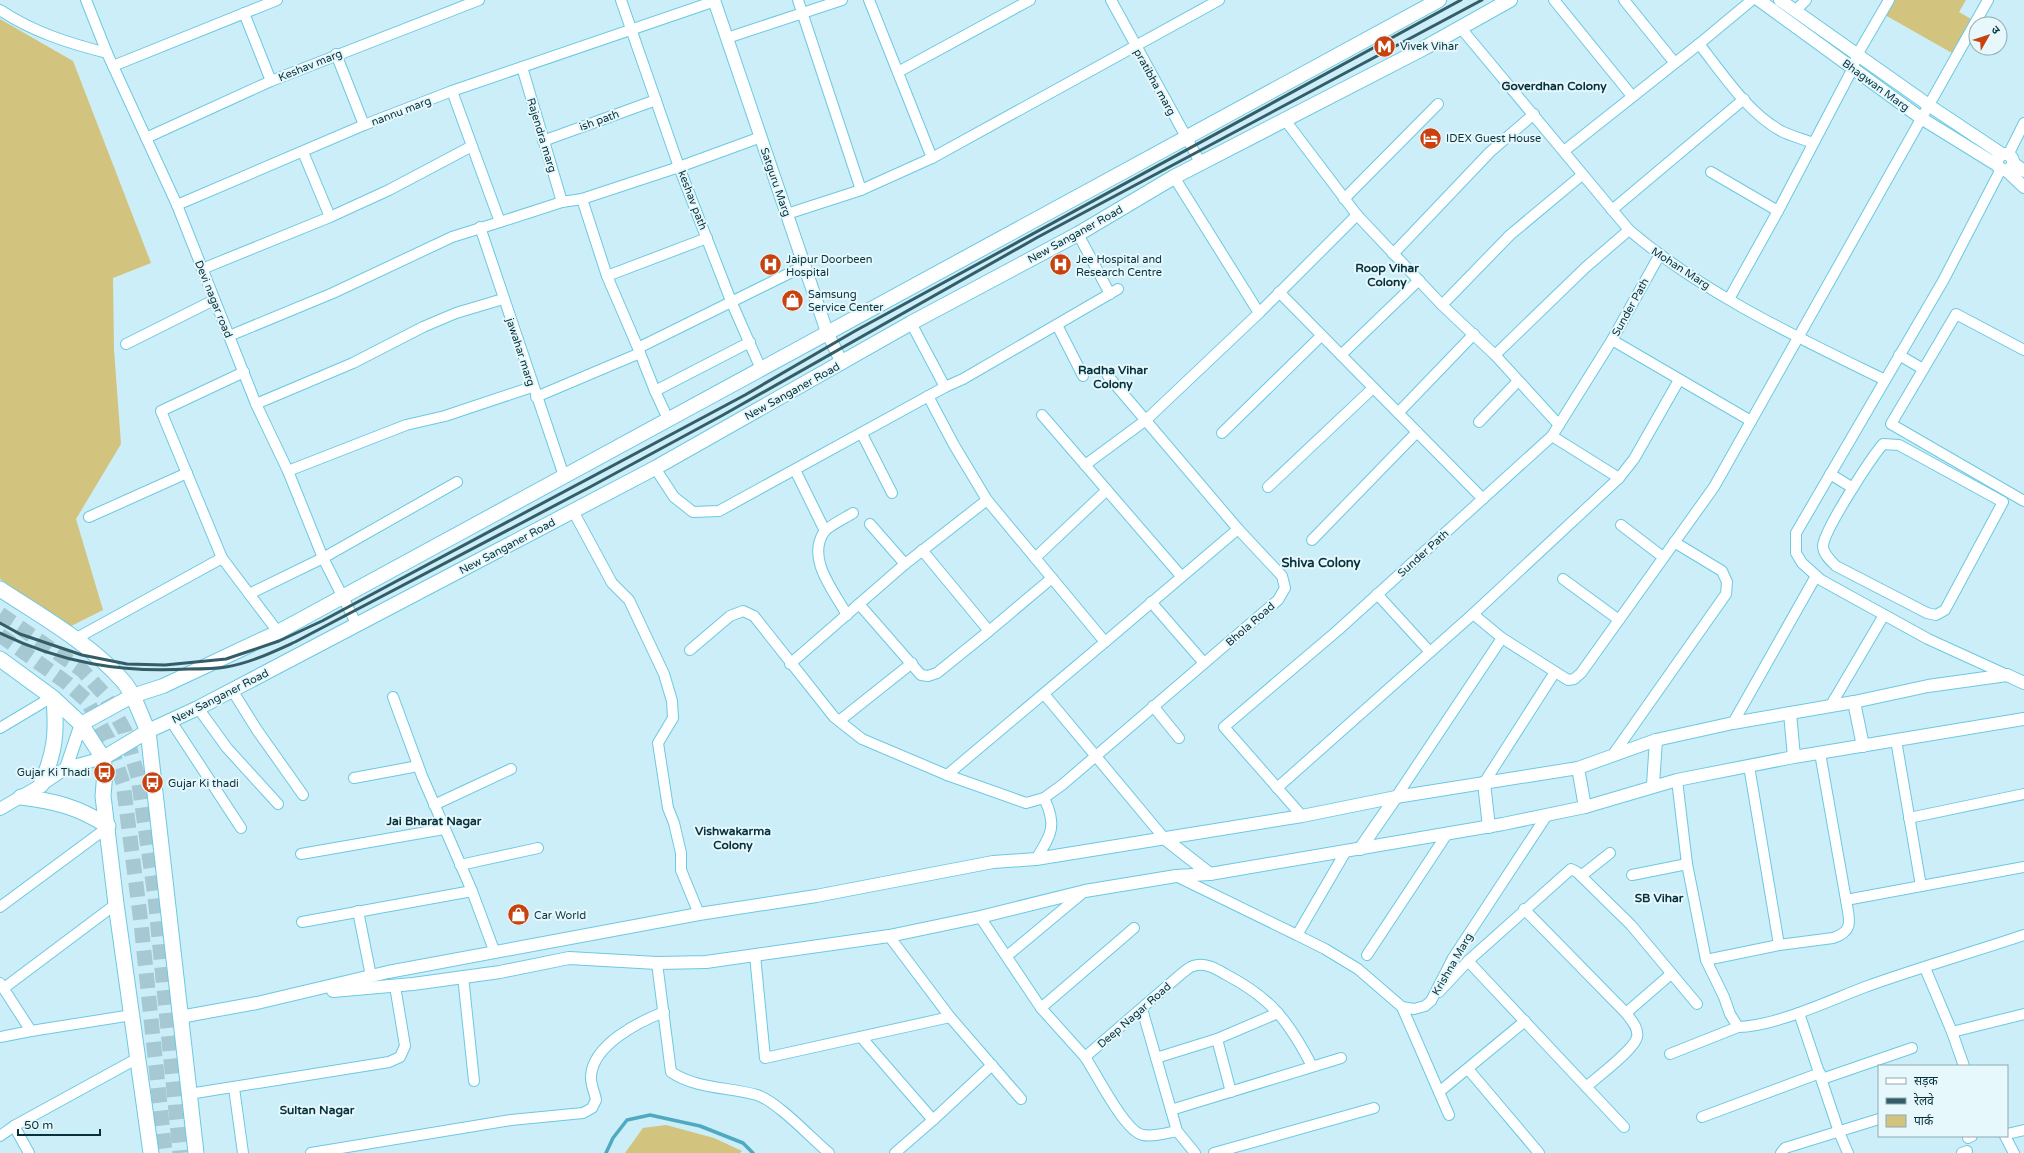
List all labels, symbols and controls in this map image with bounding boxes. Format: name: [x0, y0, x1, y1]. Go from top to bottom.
north arrow: [1968, 16, 2008, 56]
text: उ: [1988, 23, 2003, 37]
metro station icon: Vivek Vihar: [1372, 33, 1398, 59]
place label: Vivek Vihar: [1400, 40, 1459, 53]
street label: Keshav marg: [276, 47, 344, 84]
street label: pratibha marg: [1131, 47, 1178, 118]
street label: Bhagwan Marg: [1840, 57, 1912, 114]
district label: Goverdhan Colony: [1501, 79, 1607, 94]
street label: nannu marg: [369, 94, 433, 129]
street label: Rajendra marg: [524, 96, 559, 174]
street label: ish path: [577, 107, 621, 134]
hotel icon: IDEX Guest House: [1417, 125, 1443, 151]
place label: IDEX Guest House: [1446, 132, 1541, 145]
street label: Satguru Marg: [758, 146, 793, 218]
street label: keshav path: [675, 169, 710, 232]
street label: New Sanganer Road: [1025, 203, 1125, 266]
street label: Mohan Marg: [1649, 245, 1713, 292]
hospital icon: Jaipur Doorbeen Hospital: [758, 252, 784, 278]
hospital icon: Jee Hospital and Research Centre: [1047, 252, 1073, 278]
place label: Jaipur Doorbeen Hospital: [786, 253, 873, 279]
place label: Jee Hospital and Research Centre: [1076, 253, 1162, 279]
street label: Devi nagar road: [192, 258, 235, 340]
district label: Roop Vihar Colony: [1355, 261, 1419, 290]
street label: Sunder Path: [1609, 276, 1652, 339]
shop icon: Samsung Service Center: [779, 287, 805, 313]
place label: Samsung Service Center: [808, 288, 884, 314]
street label: jawahar marg: [503, 315, 538, 388]
street label: New Sanganer Road: [742, 360, 842, 423]
district label: Radha Vihar Colony: [1078, 363, 1148, 392]
street label: New Sanganer Road: [457, 516, 558, 577]
street label: Sunder Path: [1395, 527, 1452, 580]
district label: Shiva Colony: [1281, 555, 1361, 571]
street label: Bhola Road: [1223, 600, 1277, 649]
street label: New Sanganer Road: [170, 666, 271, 726]
bus stop icon: Gujar Ki Thadi: [92, 759, 118, 785]
place label: Gujar Ki Thadi: [17, 766, 90, 779]
bus stop icon: Gujar Ki thadi: [139, 770, 165, 796]
place label: Gujar Ki thadi: [168, 777, 239, 790]
district label: Jai Bharat Nagar: [386, 814, 482, 829]
district label: Vishwakarma Colony: [695, 824, 771, 853]
district label: SB Vihar: [1635, 891, 1684, 905]
shop icon: Car World: [506, 902, 532, 928]
place label: Car World: [534, 909, 586, 922]
street label: Krishna Marg: [1429, 931, 1476, 998]
street label: Deep Nagar Road: [1095, 980, 1174, 1051]
legend: [1878, 1065, 2008, 1137]
text: सड़क: [1914, 1074, 1939, 1088]
text: रेलवे: [1914, 1093, 1934, 1108]
district label: Sultan Nagar: [280, 1103, 355, 1118]
scale bar: [18, 1111, 100, 1137]
text: पार्क: [1914, 1114, 1934, 1128]
text: 50 m: [24, 1118, 53, 1132]

